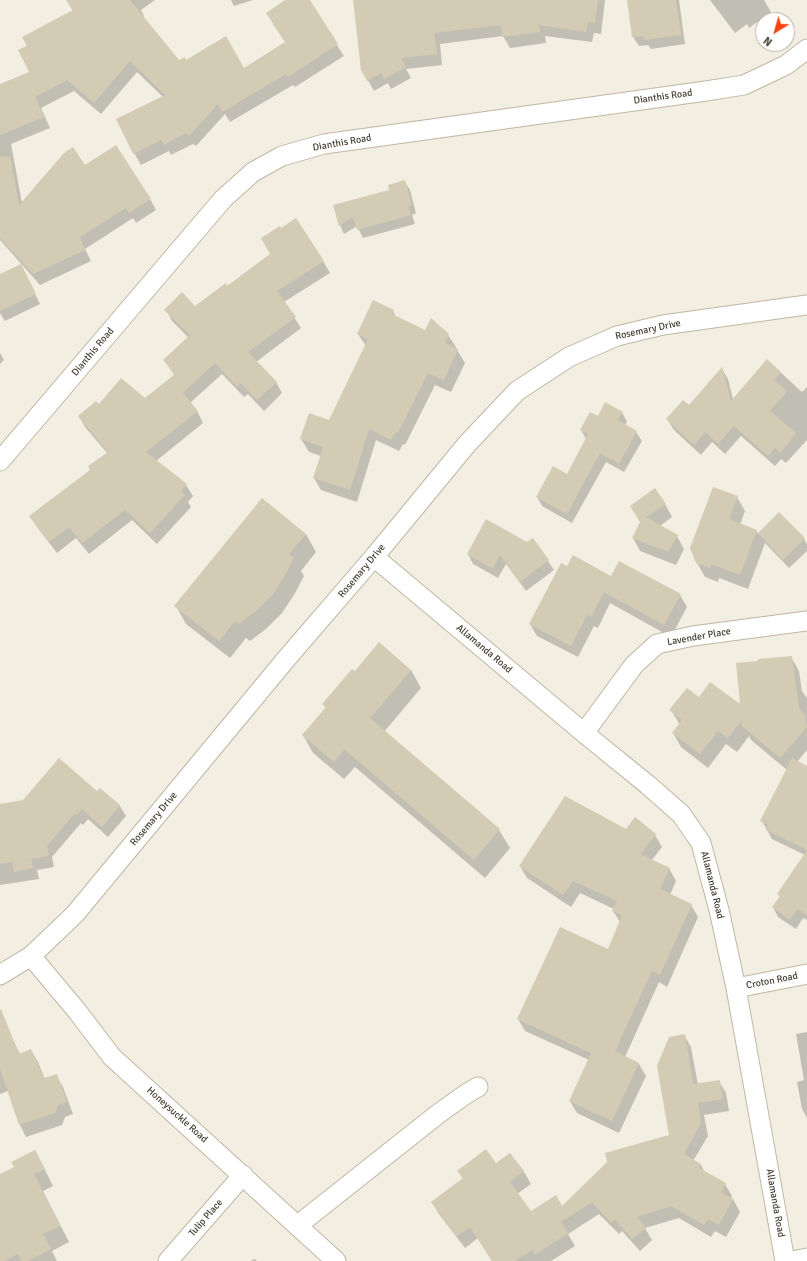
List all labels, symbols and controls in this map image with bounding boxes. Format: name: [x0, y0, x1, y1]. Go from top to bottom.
north arrow: [755, 12, 795, 52]
text: N: [761, 34, 775, 49]
street label: Dianthis Road: [633, 87, 693, 107]
street label: Dianthis Road: [312, 132, 372, 154]
street label: Rosemary Drive: [614, 317, 682, 343]
street label: Dianthis Road: [69, 325, 117, 379]
street label: Rosemary Drive: [336, 542, 388, 600]
street label: Allamanda Road: [454, 622, 514, 676]
street label: Lavender Place: [666, 625, 732, 649]
street label: Rosemary Drive: [128, 790, 180, 848]
street label: Allamanda Road: [698, 850, 726, 920]
street label: Croton Road: [745, 970, 799, 992]
street label: Honeysuckle Road: [144, 1085, 210, 1145]
street label: Allamanda Road: [763, 1168, 787, 1238]
street label: Tulip Place: [186, 1197, 226, 1239]

